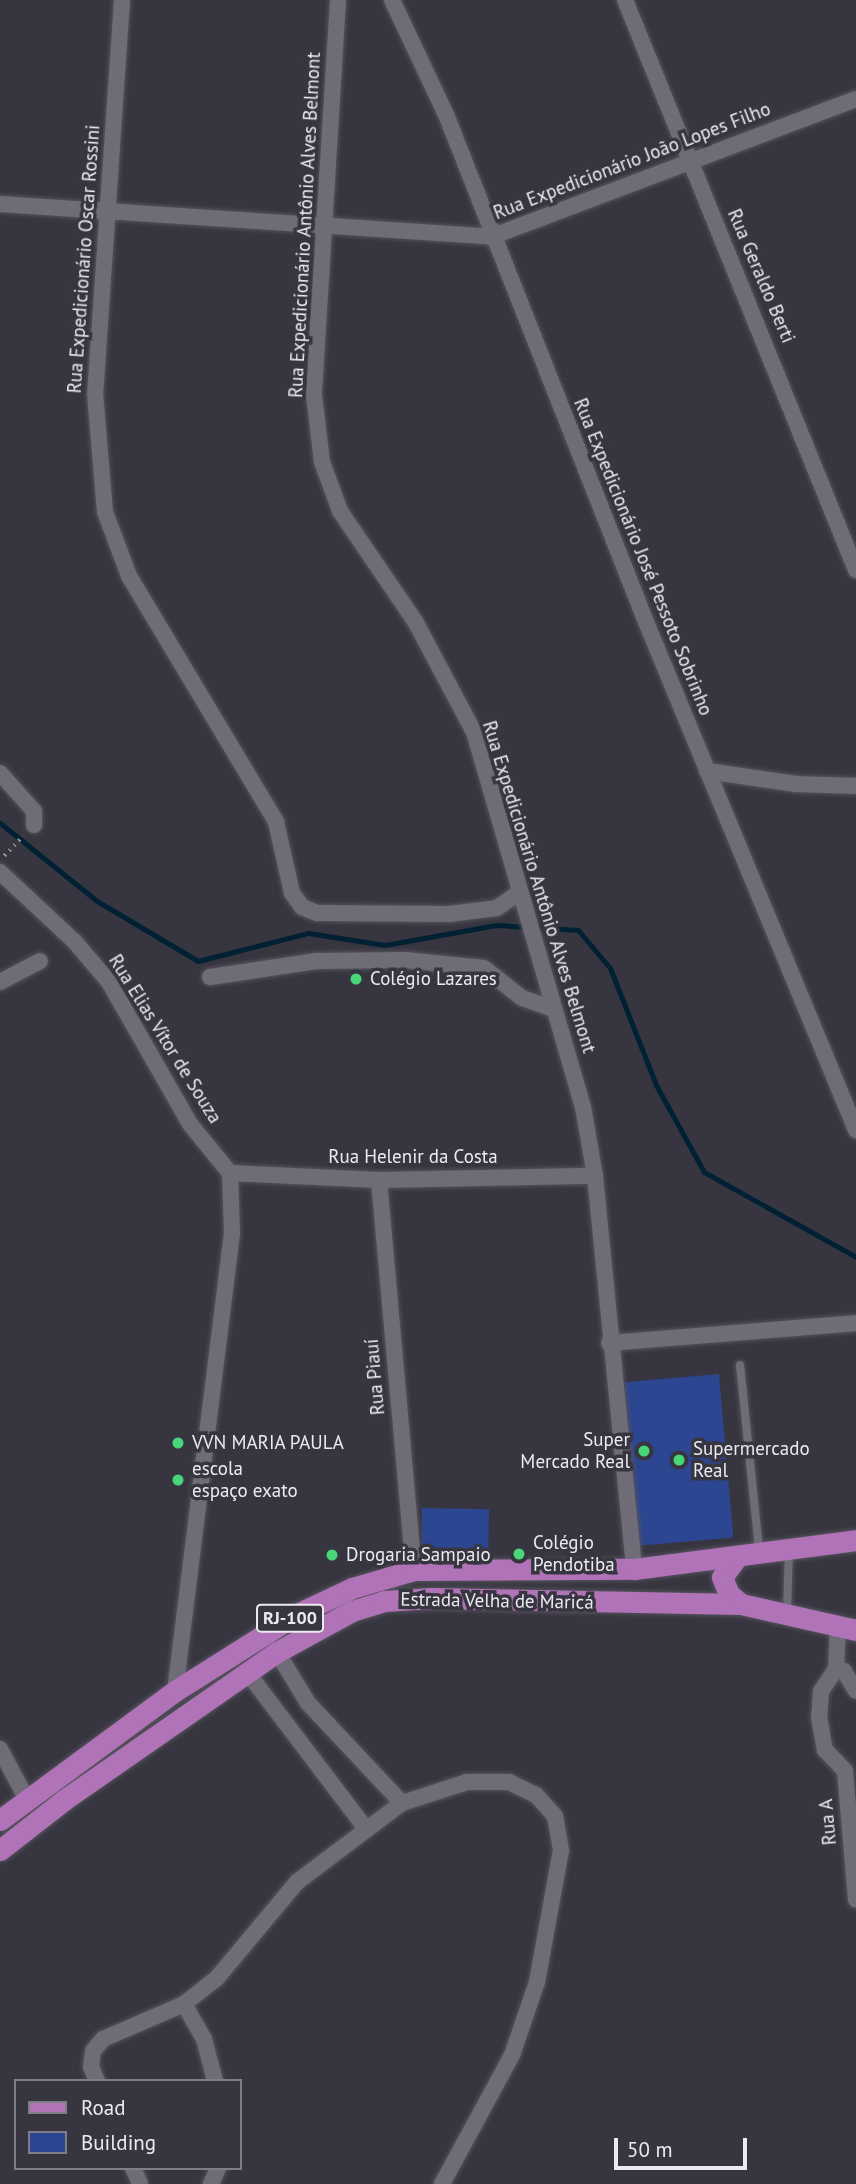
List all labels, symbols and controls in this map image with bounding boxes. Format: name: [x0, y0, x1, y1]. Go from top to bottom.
street label: Rua Expedicionário Antônio Alves Belmont: [285, 51, 325, 399]
street label: Rua Expedicionário João Lopes Filho: [490, 98, 774, 224]
street label: Rua Expedicionário Oscar Rossini: [63, 124, 105, 394]
street label: Rua Geraldo Berti: [722, 206, 800, 346]
street label: Rua Expedicionário José Pessoto Sobrinho: [569, 395, 717, 719]
street label: Rua Expedicionário Antônio Alves Belmont: [477, 718, 601, 1056]
street label: Rua Elias Vítor de Souza: [104, 950, 226, 1128]
place label: Colégio Lazares: [370, 968, 497, 990]
marker: Colégio Lazares: [348, 971, 364, 987]
street label: Rua Helenir da Costa: [328, 1146, 498, 1168]
street label: Rua Piauí: [360, 1338, 390, 1416]
place label: Super Mercado Real: [520, 1429, 630, 1473]
place label: VVN MARIA PAULA: [192, 1432, 345, 1454]
marker: VVN MARIA PAULA: [170, 1435, 186, 1451]
place label: Supermercado Real: [693, 1438, 810, 1482]
marker: Super Mercado Real: [636, 1443, 652, 1459]
marker: Supermercado Real: [671, 1452, 687, 1468]
place label: escola espaço exato: [192, 1458, 298, 1502]
marker: escola espaço exato: [170, 1472, 186, 1488]
place label: Colégio Pendotiba: [533, 1532, 615, 1576]
place label: Drogaria Sampaio: [346, 1544, 491, 1566]
marker: Colégio Pendotiba: [511, 1546, 527, 1562]
marker: Drogaria Sampaio: [324, 1547, 340, 1563]
street label: Estrada Velha de Maricá: [400, 1588, 594, 1614]
road number: RJ-100: [255, 1604, 325, 1632]
street label: Rua A: [815, 1798, 841, 1846]
legend: [14, 2079, 242, 2170]
text: Road: [81, 2094, 125, 2121]
scale bar: [618, 2124, 751, 2168]
text: Building: [81, 2129, 156, 2156]
text: 50 m: [627, 2136, 673, 2163]

